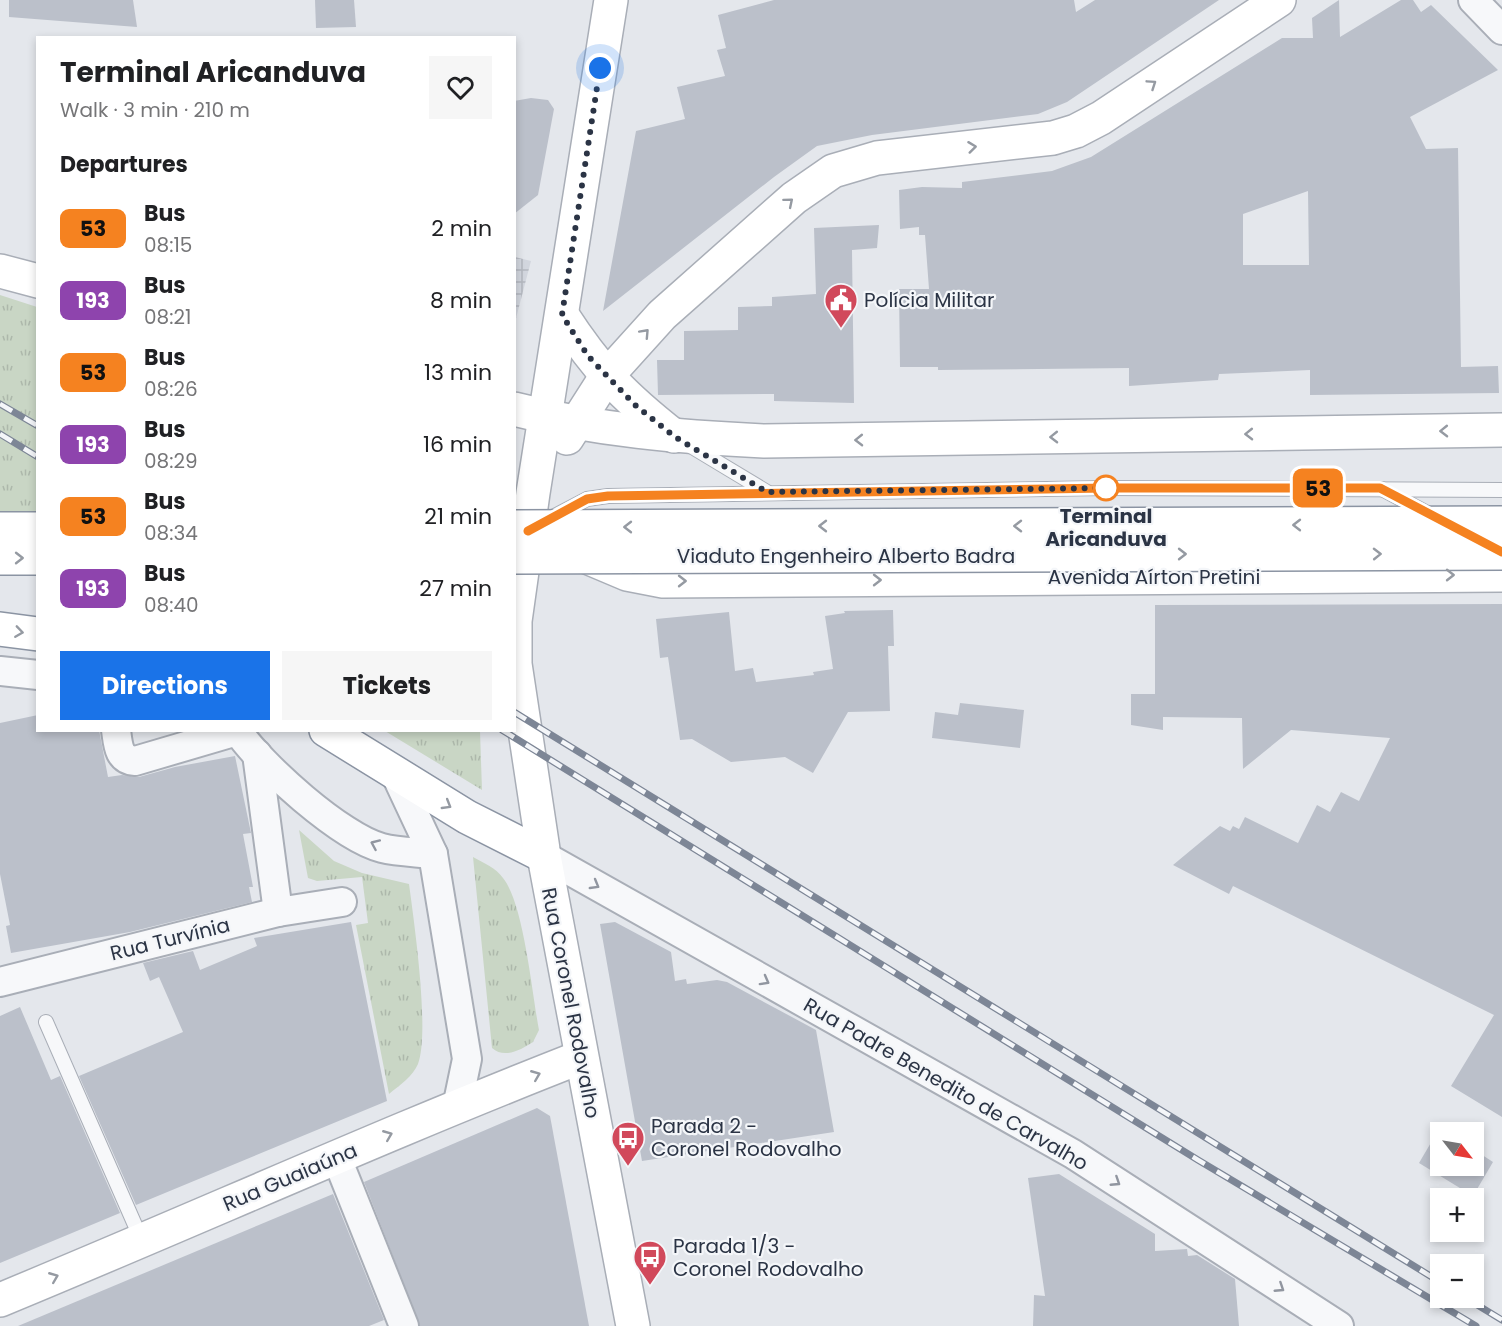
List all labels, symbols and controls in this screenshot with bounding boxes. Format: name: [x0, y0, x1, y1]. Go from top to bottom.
text: Terminal Aricanduva: [60, 53, 366, 92]
your location: [585, 53, 615, 83]
button: heart: [429, 56, 492, 119]
one-way arrow: [1145, 81, 1156, 92]
text: Walk · 3 min · 210 m: [60, 96, 250, 124]
one-way arrow: [967, 142, 976, 154]
text: Departures: [60, 149, 188, 180]
text: Bus: [144, 198, 186, 229]
one-way arrow: [782, 198, 793, 209]
text: 2 min: [431, 213, 492, 244]
text: 53: [80, 214, 106, 243]
text: 08:15: [144, 231, 192, 259]
text: Bus: [144, 270, 186, 301]
public building icon: Polícia Militar: [823, 282, 859, 329]
text: 8 min: [430, 285, 492, 316]
text: 193: [76, 286, 110, 315]
place label: Polícia Militar: [864, 286, 994, 314]
text: 08:21: [144, 303, 191, 331]
one-way arrow: [638, 330, 649, 340]
text: Bus: [144, 342, 186, 373]
text: 13 min: [424, 357, 492, 388]
text: 53: [80, 358, 106, 387]
text: 08:26: [144, 375, 198, 403]
text: Bus: [144, 414, 186, 445]
one-way arrow: [1439, 424, 1448, 437]
one-way arrow: [1244, 427, 1253, 440]
text: 16 min: [423, 429, 492, 460]
text: 193: [76, 430, 110, 459]
one-way arrow: [1049, 430, 1058, 443]
one-way arrow: [854, 434, 863, 446]
text: 08:29: [144, 447, 198, 475]
line badge: 53: [1291, 468, 1345, 508]
text: 53: [1305, 474, 1331, 503]
marker: Terminal Aricanduva: [1093, 475, 1119, 501]
text: Bus: [144, 486, 186, 517]
text: 21 min: [424, 501, 492, 532]
text: 53: [80, 502, 106, 531]
place label: Terminal Aricanduva: [1045, 502, 1167, 553]
text: 08:34: [144, 519, 198, 547]
one-way arrow: [1292, 519, 1301, 531]
one-way arrow: [818, 520, 827, 532]
one-way arrow: [1013, 520, 1022, 532]
one-way arrow: [623, 521, 632, 533]
street label: Viaduto Engenheiro Alberto Badra: [677, 542, 1015, 570]
one-way arrow: [1177, 548, 1186, 560]
one-way arrow: [1372, 548, 1381, 560]
one-way arrow: [14, 552, 23, 564]
text: Bus: [144, 558, 186, 589]
street label: Avenida Aírton Pretini: [1048, 563, 1260, 591]
one-way arrow: [1445, 569, 1454, 581]
text: 27 min: [419, 573, 492, 604]
text: 193: [76, 574, 110, 603]
one-way arrow: [872, 574, 881, 586]
one-way arrow: [677, 575, 686, 587]
text: 08:40: [144, 591, 199, 619]
one-way arrow: [14, 625, 23, 637]
button: Directions: [60, 651, 270, 720]
button: Tickets: [282, 651, 492, 720]
one-way arrow: [441, 798, 451, 809]
one-way arrow: [371, 839, 382, 851]
one-way arrow: [589, 878, 599, 890]
street label: Rua Coronel Rodovalho: [535, 885, 607, 1121]
street label: Rua Turvínia: [107, 911, 233, 967]
one-way arrow: [759, 974, 769, 985]
street label: Rua Padre Benedito de Carvalho: [799, 991, 1093, 1177]
one-way arrow: [529, 1070, 540, 1082]
place label: Parada 2 - Coronel Rodovalho: [651, 1112, 842, 1163]
bus stop icon: Parada 2 - Coronel Rodovalho: [610, 1120, 646, 1167]
north arrow: [1430, 1122, 1484, 1176]
map controls: [1430, 1122, 1484, 1308]
one-way arrow: [382, 1130, 393, 1142]
street label: Rua Guaiaúna: [219, 1136, 361, 1218]
one-way arrow: [1109, 1175, 1120, 1186]
button: +: [1430, 1188, 1484, 1242]
place label: Parada 1/3 - Coronel Rodovalho: [673, 1232, 864, 1283]
bus stop icon: Parada 1/3 - Coronel Rodovalho: [632, 1239, 668, 1286]
button: −: [1430, 1254, 1484, 1308]
one-way arrow: [48, 1272, 59, 1284]
one-way arrow: [1273, 1281, 1284, 1292]

